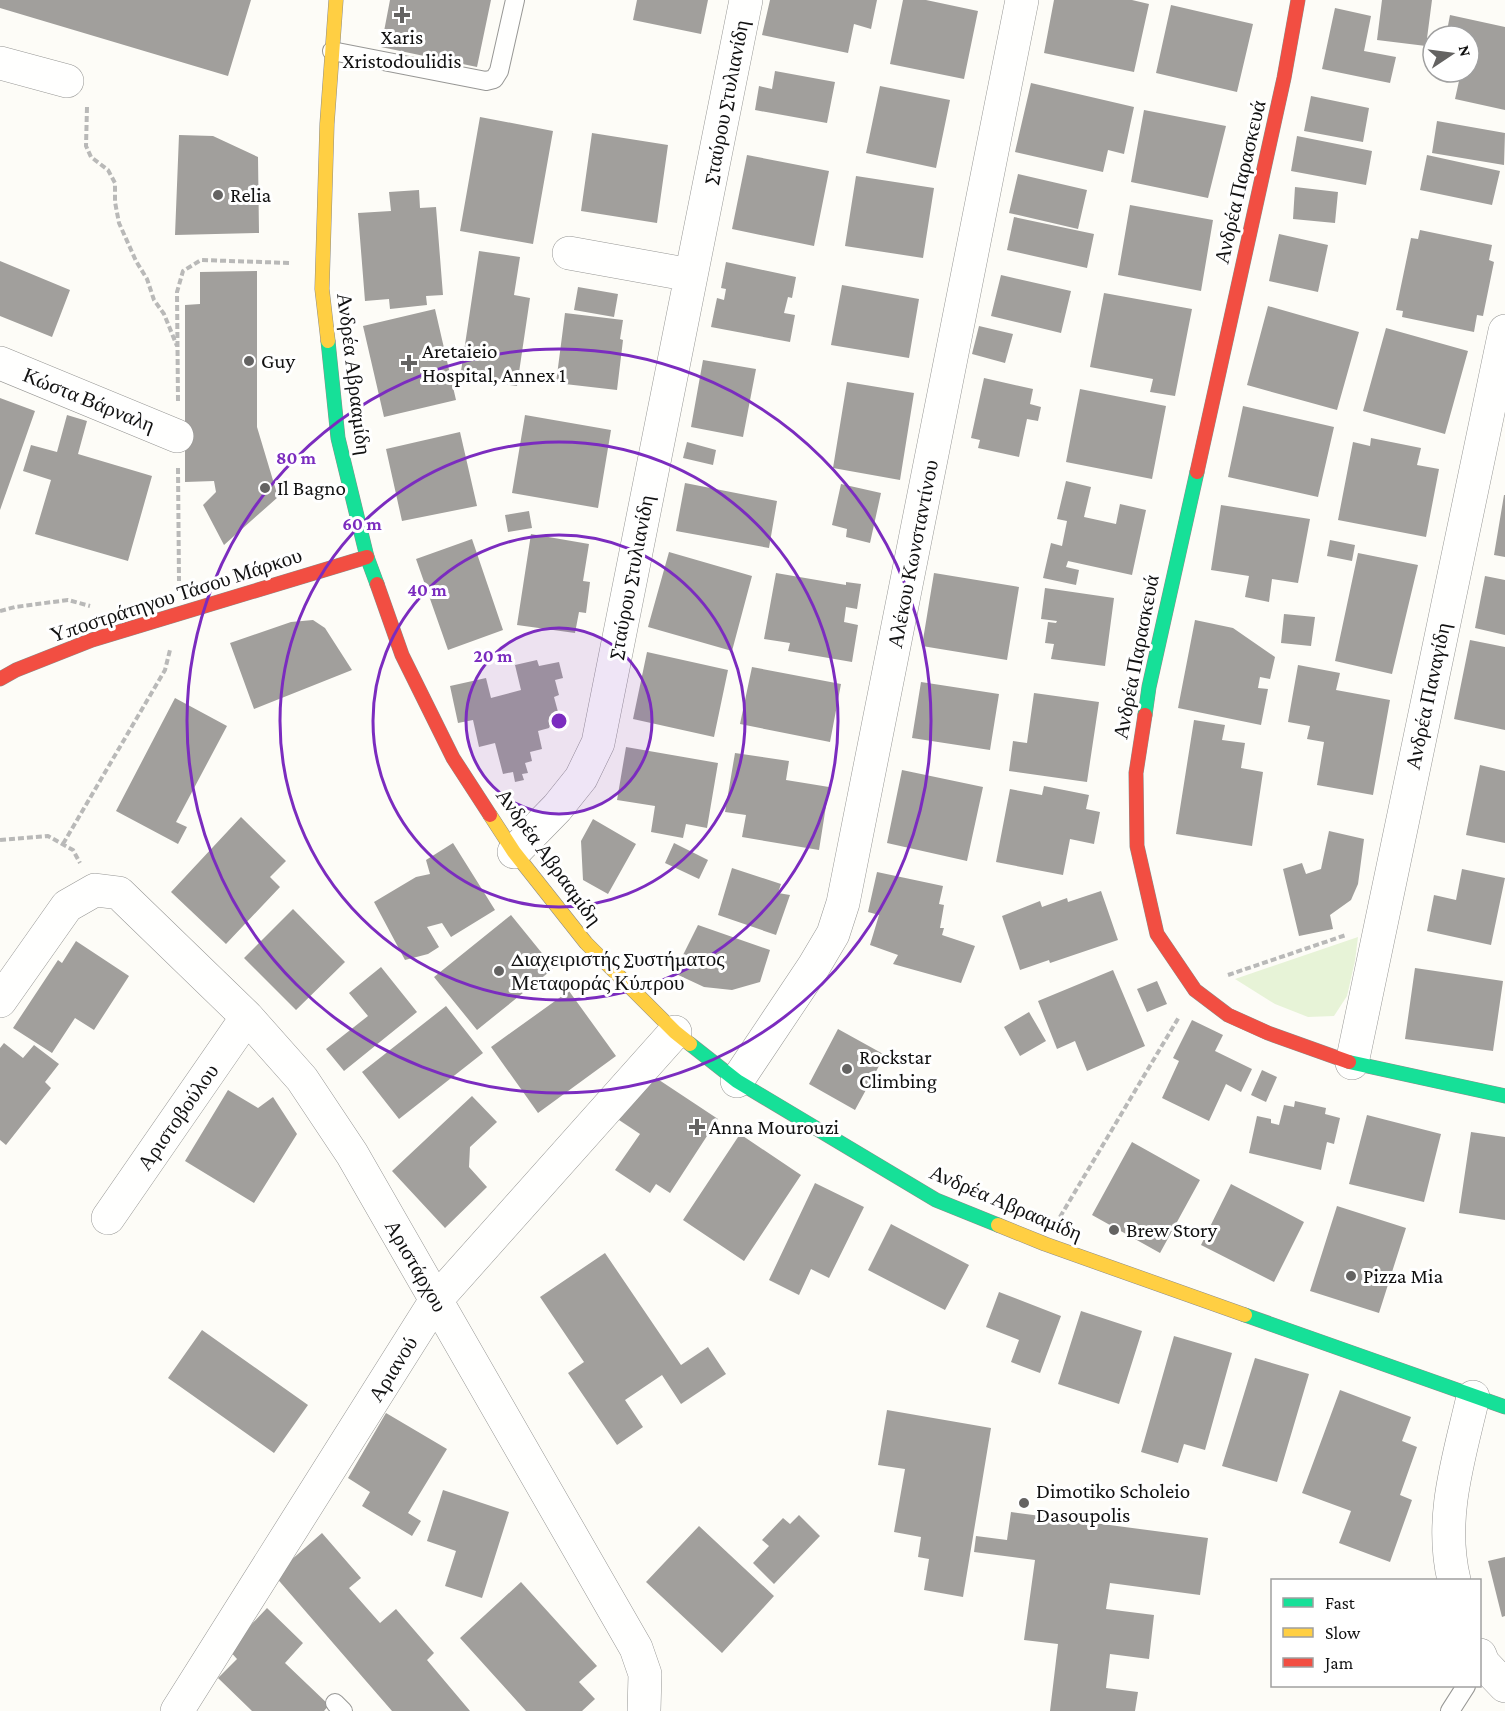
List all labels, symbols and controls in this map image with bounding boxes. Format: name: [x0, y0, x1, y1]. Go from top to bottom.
marker: Xaris Xristodoulidis: [395, 8, 409, 22]
street label: Σταύρου Στυλιανίδη: [698, 18, 754, 186]
north arrow: [1421, 24, 1481, 84]
place label: Xaris Xristodoulidis: [343, 25, 461, 73]
text: N: [1456, 44, 1475, 58]
street label: Ανδρέα Παρασκευά: [1210, 98, 1270, 266]
place label: Relia: [230, 183, 272, 207]
marker: Relia: [211, 188, 225, 202]
street label: Ανδρέα Αβρααμίδη: [332, 291, 376, 457]
place label: Aretaieio Hospital, Annex 1: [422, 339, 566, 387]
place label: Guy: [261, 349, 295, 373]
marker: Guy: [242, 354, 256, 368]
marker: Aretaieio Hospital, Annex 1: [400, 354, 418, 372]
street label: Κώστα Βάρναλη: [20, 363, 158, 437]
text: 80 m: [276, 448, 317, 468]
street label: Αλέκου Κωνσταντίνου: [883, 458, 943, 650]
place label: Il Bagno: [277, 476, 346, 500]
marker: Il Bagno: [258, 481, 272, 495]
street label: Σταύρου Στυλιανίδη: [603, 493, 659, 661]
text: 60 m: [342, 514, 382, 534]
street label: Υποστράτηγου Τάσου Μάρκου: [47, 543, 305, 647]
street label: Ανδρέα Παρασκευά: [1108, 573, 1164, 741]
text: 40 m: [407, 580, 447, 600]
street label: Ανδρέα Παναγίδη: [1401, 620, 1455, 772]
text: 20 m: [474, 646, 513, 666]
centre of rings: [549, 711, 569, 731]
street label: Ανδρέα Αβρααμίδη: [491, 784, 607, 930]
place label: Διαχειριστής Συστήματος Μεταφοράς Κύπρου: [511, 947, 725, 995]
marker: Διαχειριστής Συστήματος Μεταφοράς Κύπρου: [492, 964, 506, 978]
place label: Rockstar Climbing: [859, 1045, 937, 1093]
street label: Αριστοβούλου: [133, 1059, 223, 1175]
marker: Rockstar Climbing: [840, 1062, 854, 1076]
place label: Anna Mourouzi: [709, 1115, 840, 1139]
marker: Anna Mourouzi: [690, 1120, 704, 1134]
street label: Ανδρέα Αβρααμίδη: [926, 1160, 1086, 1246]
street label: Αριστάρχου: [380, 1216, 452, 1316]
place label: Brew Story: [1126, 1218, 1218, 1242]
marker: Brew Story: [1107, 1223, 1121, 1237]
place label: Pizza Mia: [1363, 1264, 1443, 1288]
marker: Pizza Mia: [1344, 1269, 1358, 1283]
street label: Αριανού: [364, 1332, 422, 1406]
place label: Dimotiko Scholeio Dasoupolis: [1036, 1479, 1190, 1527]
marker: Dimotiko Scholeio Dasoupolis: [1017, 1496, 1031, 1510]
legend: [1271, 1579, 1481, 1687]
text: Fast: [1325, 1593, 1356, 1613]
text: Slow: [1325, 1623, 1361, 1643]
text: Jam: [1323, 1653, 1354, 1673]

